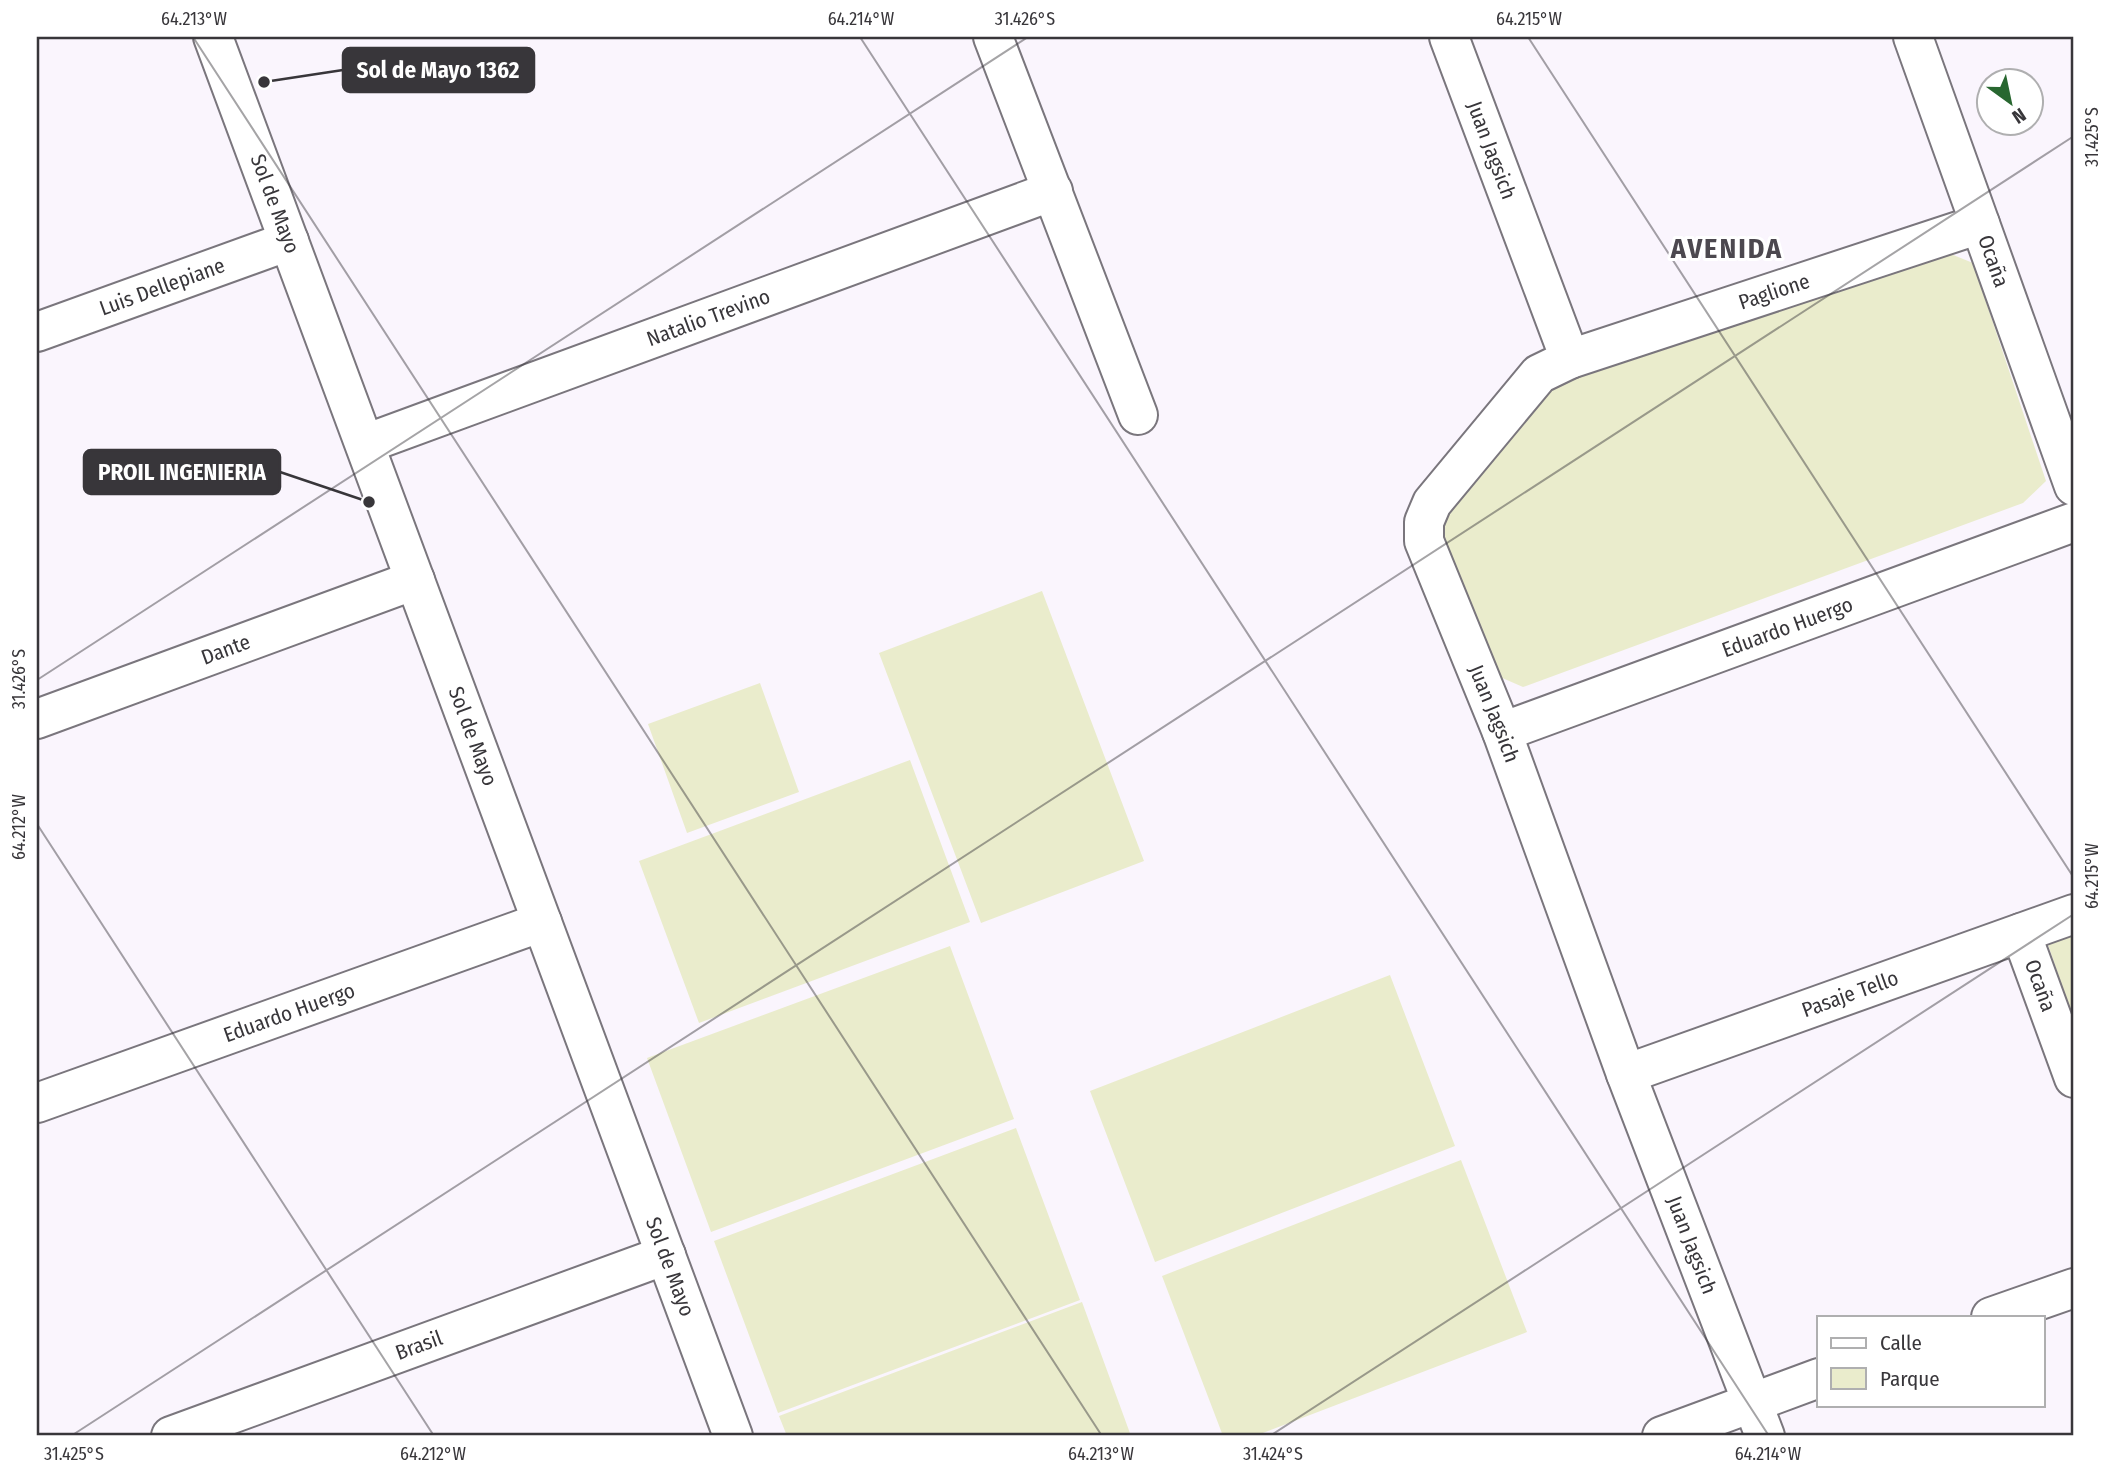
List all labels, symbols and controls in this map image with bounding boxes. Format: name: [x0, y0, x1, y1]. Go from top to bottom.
text: 64.213°W: [161, 8, 228, 30]
text: 64.214°W: [828, 8, 895, 30]
text: 31.426°S: [995, 8, 1055, 30]
text: 64.215°W: [1496, 8, 1563, 30]
callout: Sol de Mayo 1362: [343, 48, 534, 92]
text: Sol de Mayo 1362: [357, 56, 520, 84]
north arrow: [1974, 66, 2044, 136]
street label: Juan Jagsich: [1461, 98, 1522, 203]
text: N: [2008, 103, 2030, 129]
text: 31.425°S: [2081, 107, 2103, 167]
street label: Sol de Mayo: [245, 151, 305, 257]
street label: Ocaña: [1972, 231, 2015, 291]
district label: AVENIDA: [1670, 232, 1783, 265]
street label: Luis Dellepiane: [96, 252, 228, 321]
street label: Paglione: [1735, 268, 1813, 316]
street label: Natalio Trevino: [643, 283, 774, 352]
callout: PROIL INGENIERIA: [84, 450, 280, 494]
text: PROIL INGENIERIA: [98, 458, 267, 486]
street label: Eduardo Huergo: [1718, 591, 1856, 663]
street label: Dante: [198, 629, 254, 671]
text: 31.426°S: [8, 649, 30, 709]
street label: Juan Jagsich: [1463, 661, 1525, 766]
street label: Sol de Mayo: [443, 683, 503, 789]
text: 64.212°W: [8, 794, 30, 860]
text: 64.215°W: [2081, 842, 2103, 909]
street label: Ocaña: [2019, 956, 2062, 1015]
street label: Pasaje Tello: [1798, 965, 1902, 1023]
street label: Eduardo Huergo: [220, 977, 358, 1048]
street label: Juan Jagsich: [1661, 1192, 1722, 1298]
street label: Sol de Mayo: [640, 1214, 700, 1320]
legend: [1817, 1316, 2044, 1406]
street label: Brasil: [392, 1325, 446, 1366]
text: Calle: [1880, 1330, 1922, 1356]
text: Parque: [1880, 1366, 1940, 1392]
text: 31.425°S: [44, 1443, 104, 1465]
text: 64.212°W: [400, 1443, 466, 1465]
text: 64.213°W: [1068, 1443, 1135, 1465]
text: 31.424°S: [1243, 1443, 1303, 1465]
text: 64.214°W: [1735, 1443, 1802, 1465]

